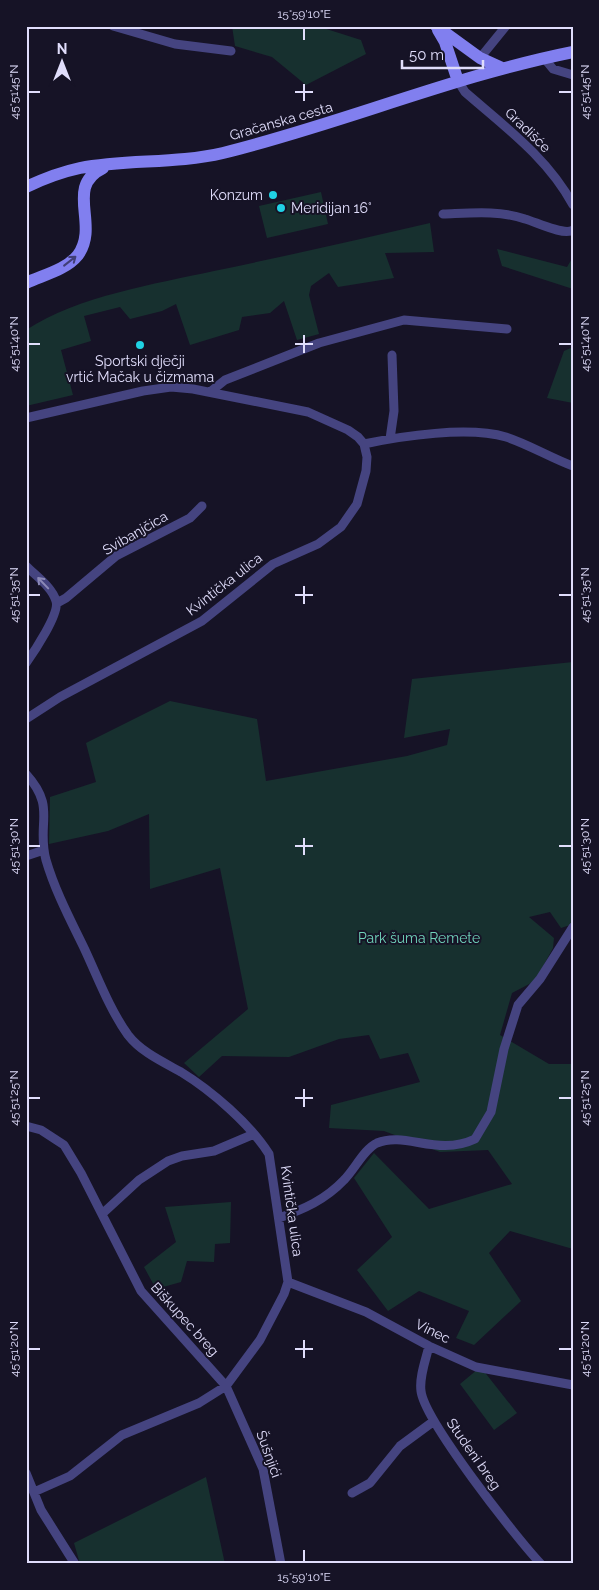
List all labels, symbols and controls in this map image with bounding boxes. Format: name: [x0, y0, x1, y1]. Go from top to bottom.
text: 15°59'10"E: [277, 7, 331, 21]
north arrow: [38, 38, 88, 88]
scale bar: [402, 38, 483, 70]
text: N: [57, 41, 67, 57]
text: 50 m: [409, 46, 444, 64]
text: 45°51'45"N: [7, 65, 21, 119]
text: 45°51'45"N: [578, 65, 592, 119]
street label: Gračanska cesta: [228, 99, 334, 143]
street label: Gradišće: [502, 104, 554, 156]
place label: Konzum: [210, 187, 263, 203]
marker: Konzum: [267, 189, 279, 201]
place label: Meridijan 16°: [291, 200, 372, 216]
marker: Meridijan 16°: [275, 202, 287, 214]
one-way arrow: [63, 256, 76, 267]
text: 45°51'40"N: [7, 316, 21, 372]
text: 45°51'40"N: [578, 316, 592, 372]
marker: Sportski dječji vrtić Mačak u čizmama: [134, 339, 146, 351]
place label: Sportski dječji vrtić Mačak u čizmama: [66, 353, 214, 385]
street label: Svibanjčica: [100, 508, 170, 558]
street label: Kvintička ulica: [183, 549, 265, 619]
text: 45°51'35"N: [7, 567, 21, 623]
text: 45°51'35"N: [578, 567, 592, 623]
one-way arrow: [37, 577, 49, 589]
text: 45°51'30"N: [7, 818, 21, 874]
text: 45°51'30"N: [578, 818, 592, 874]
park label: Park šuma Remete: [358, 930, 480, 946]
text: 45°51'25"N: [7, 1070, 21, 1126]
text: 45°51'25"N: [578, 1070, 592, 1126]
street label: Kvintička ulica: [278, 1165, 306, 1257]
street label: Biškupec breg: [148, 1279, 222, 1359]
street label: Vinec: [413, 1316, 453, 1346]
text: 45°51'20"N: [7, 1321, 21, 1377]
text: 45°51'20"N: [578, 1321, 592, 1377]
street label: Studeni breg: [444, 1415, 504, 1493]
street label: Šušnjići: [253, 1428, 287, 1480]
text: 15°59'10"E: [277, 1570, 331, 1584]

